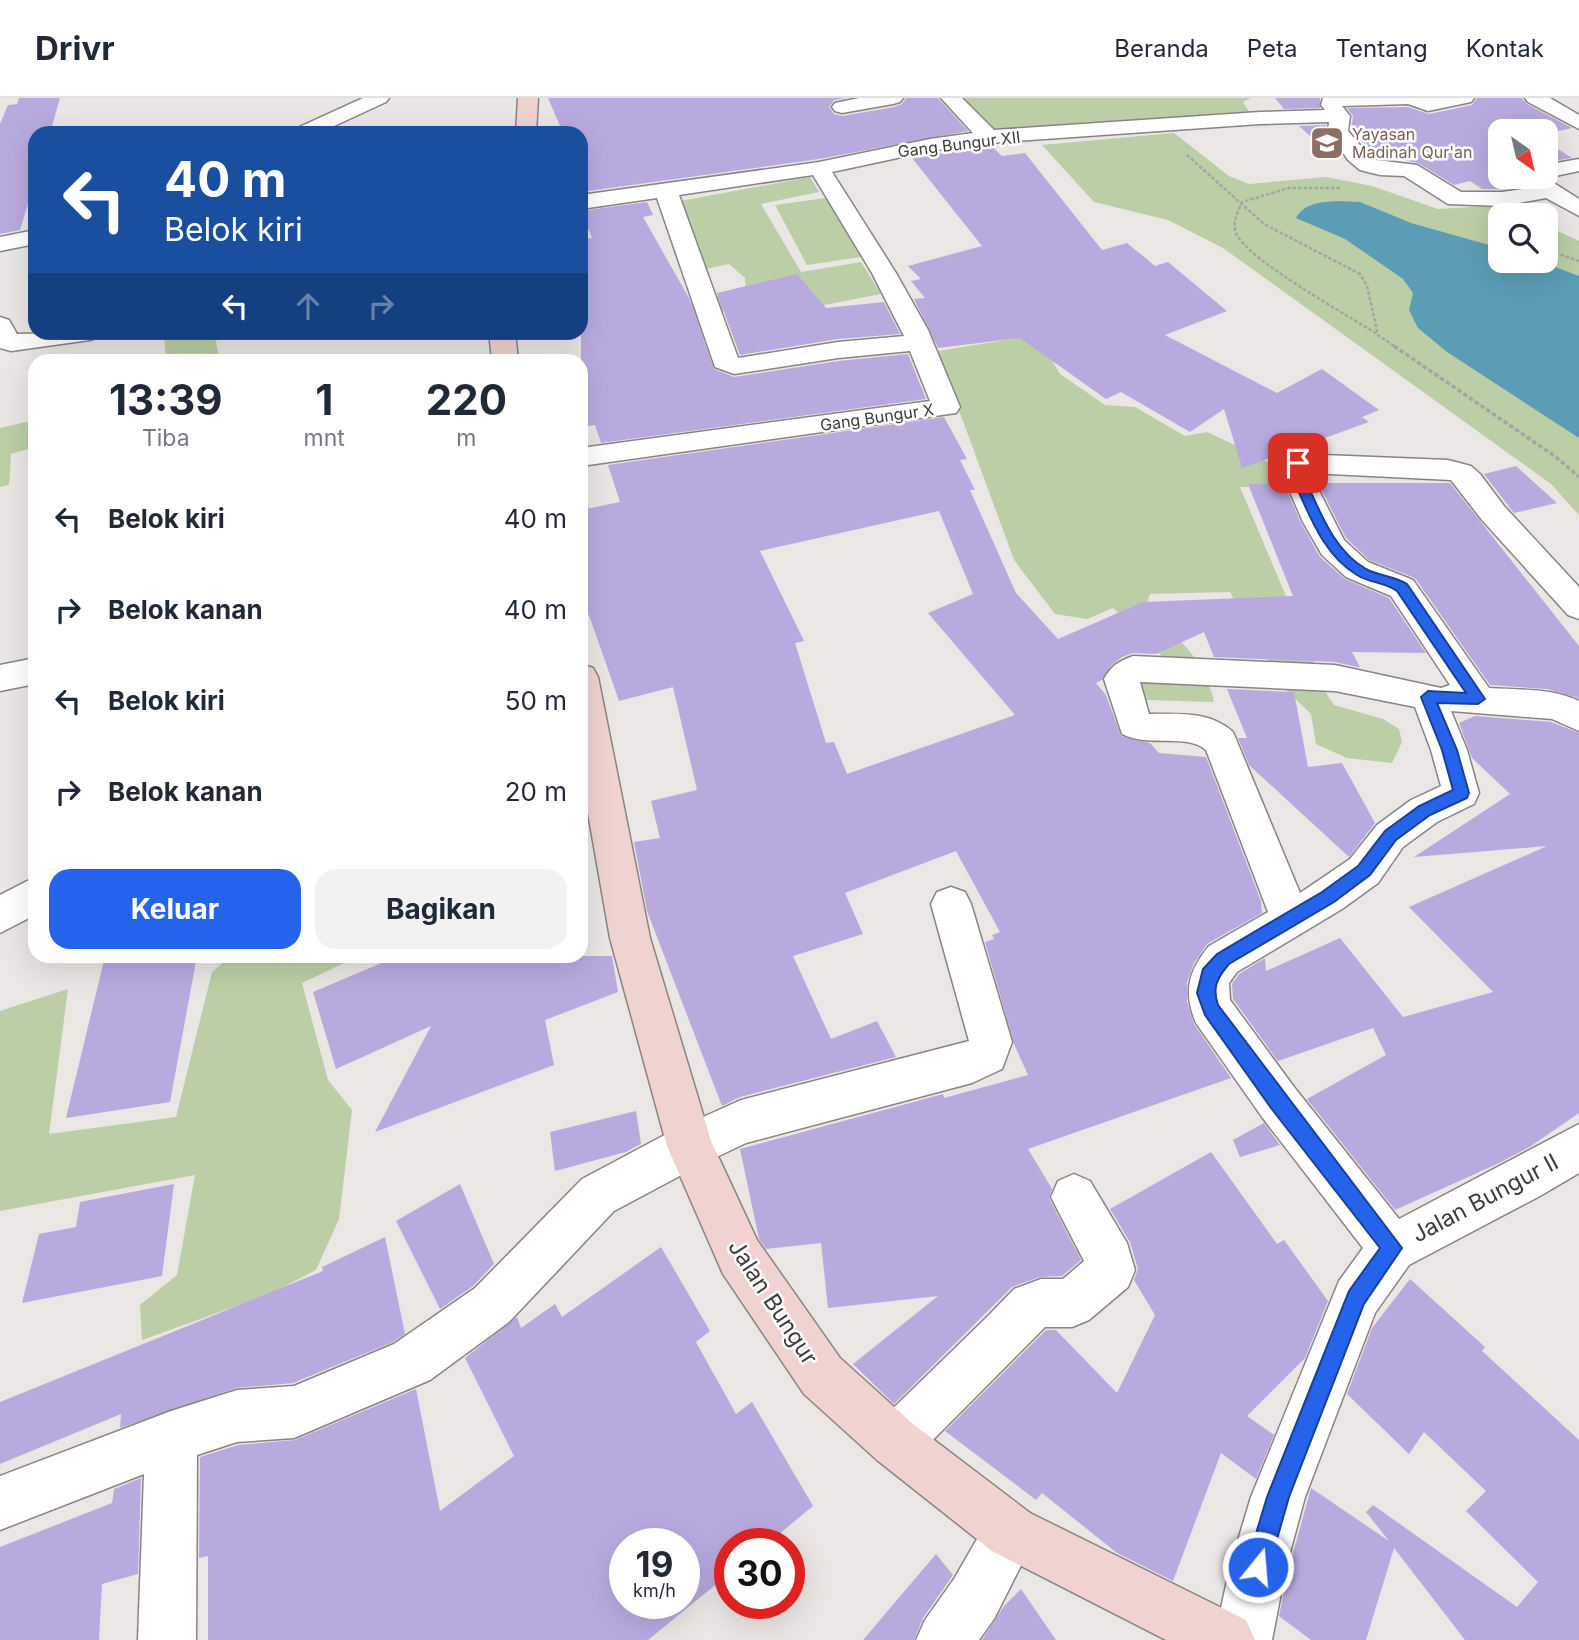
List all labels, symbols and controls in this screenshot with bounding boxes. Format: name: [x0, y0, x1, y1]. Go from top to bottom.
text: Drivr: [35, 28, 115, 68]
text: Beranda: [1114, 34, 1209, 63]
text: Peta: [1247, 34, 1297, 63]
text: Tentang: [1335, 34, 1428, 63]
text: Kontak: [1466, 34, 1544, 63]
north arrow: [1488, 119, 1558, 189]
map controls: [1488, 119, 1558, 273]
school or university icon: Yayasan Madinah Qur'an: [1308, 124, 1346, 162]
place label: Yayasan Madinah Qur'an: [1352, 124, 1472, 162]
street label: Gang Bungur XII: [897, 127, 1021, 161]
text: 40 m: [164, 150, 287, 209]
icon: left: [49, 154, 140, 245]
button: search: [1488, 203, 1558, 273]
text: Belok kiri: [164, 210, 303, 249]
icon: left: [216, 287, 254, 325]
icon: ahead: [289, 287, 327, 325]
icon: right: [362, 287, 400, 325]
text: 13:39: [109, 374, 223, 425]
text: 1: [315, 374, 333, 425]
text: 220: [426, 374, 507, 425]
street label: Gang Bungur X: [819, 399, 935, 435]
text: Tiba: [142, 424, 190, 452]
text: mnt: [304, 424, 345, 452]
text: m: [456, 424, 476, 452]
pin: [1268, 433, 1328, 493]
icon: arrive: [1279, 444, 1317, 482]
icon: left: [49, 500, 87, 538]
text: Belok kiri: [108, 503, 225, 534]
text: 40 m: [504, 503, 567, 534]
icon: right: [49, 591, 87, 629]
text: Belok kanan: [108, 594, 263, 625]
text: 40 m: [504, 594, 567, 625]
icon: left: [49, 682, 87, 720]
text: Belok kiri: [108, 685, 225, 716]
text: 50 m: [505, 685, 567, 716]
icon: right: [49, 773, 87, 811]
text: Belok kanan: [108, 776, 263, 807]
text: 20 m: [505, 776, 567, 807]
button: Keluar: [49, 869, 301, 949]
button: Bagikan: [315, 869, 567, 949]
street label: Jalan Bungur II: [1407, 1148, 1563, 1248]
street label: Jalan Bungur: [722, 1234, 824, 1370]
speed limit sign: 30: [714, 1528, 805, 1619]
position arrow: [1221, 1530, 1295, 1604]
text: 19: [636, 1543, 673, 1585]
text: km/h: [633, 1580, 676, 1601]

